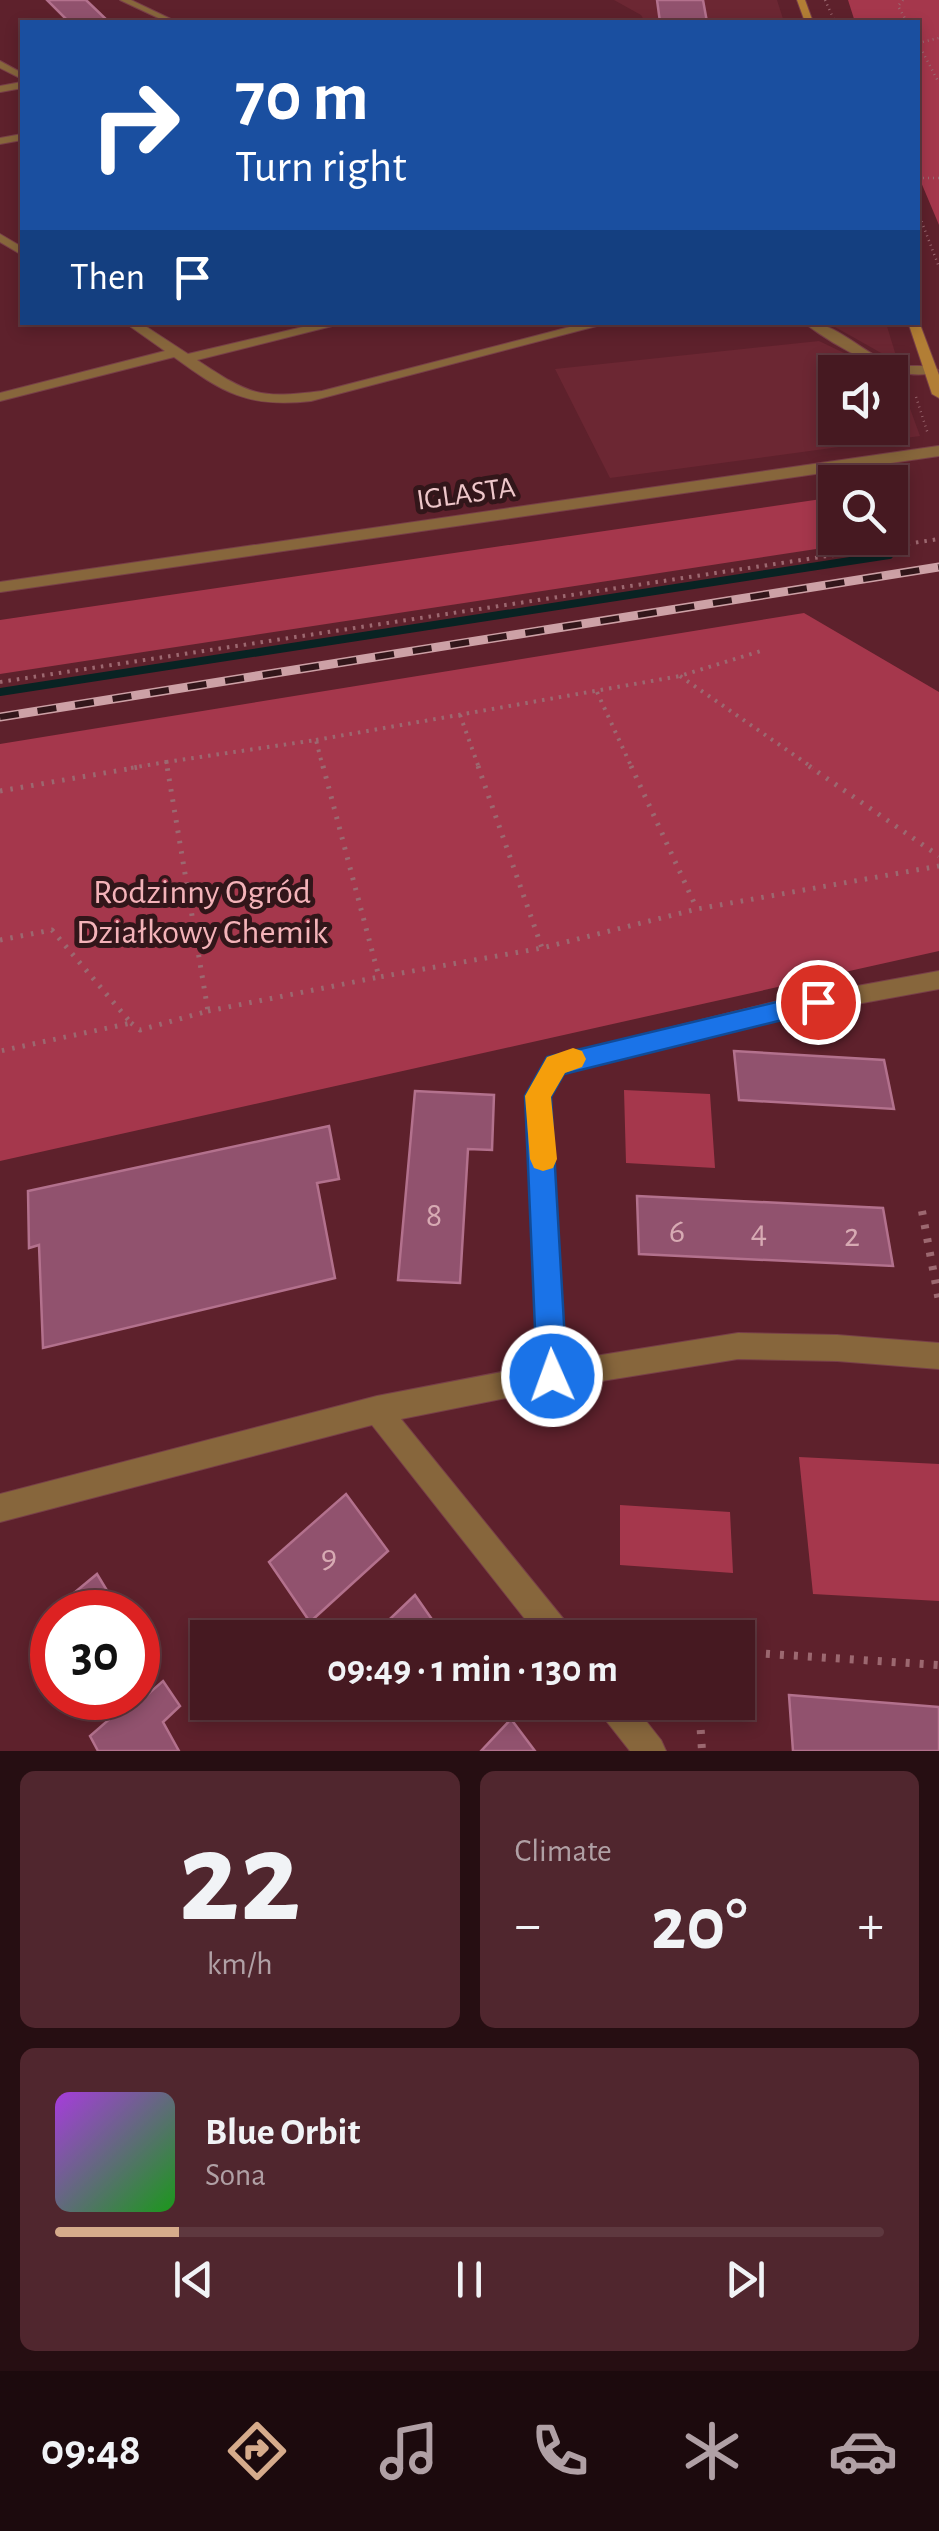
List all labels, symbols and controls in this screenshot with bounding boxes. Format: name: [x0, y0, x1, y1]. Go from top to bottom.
icon: right: [70, 60, 200, 190]
text: 70 m: [235, 63, 369, 133]
text: Turn right: [235, 145, 407, 190]
icon: arrive: [165, 250, 220, 305]
text: Then: [70, 259, 145, 297]
map controls: [818, 355, 908, 555]
button: sound: [818, 355, 908, 445]
button: search: [818, 465, 908, 555]
street label: IGLASTA: [415, 472, 517, 516]
park label: Rodzinny Ogród Działkowy Chemik: [76, 875, 328, 950]
pin: [776, 960, 861, 1045]
icon: arrive: [791, 975, 846, 1030]
house number: 8: [426, 1198, 442, 1233]
house number: 6: [669, 1214, 685, 1249]
house number: 4: [751, 1215, 767, 1250]
house number: 2: [844, 1218, 860, 1253]
position arrow: [500, 1324, 604, 1428]
house number: 9: [321, 1539, 337, 1574]
speed limit sign: 30: [30, 1590, 160, 1720]
text: 09:49 · 1 min · 130 m: [327, 1651, 618, 1689]
text: 22: [179, 1815, 301, 1945]
text: Climate: [515, 1835, 612, 1867]
text: 20°: [651, 1888, 747, 1963]
text: −: [515, 1898, 541, 1953]
text: +: [858, 1898, 884, 1953]
text: km/h: [207, 1948, 273, 1980]
text: Blue Orbit: [205, 2114, 360, 2152]
text: Sona: [205, 2159, 266, 2191]
icon: previous: [166, 2252, 221, 2307]
icon: pause: [442, 2252, 497, 2307]
icon: next: [718, 2252, 773, 2307]
icon: directions: [222, 2416, 292, 2486]
icon: music: [374, 2416, 444, 2486]
icon: phone: [525, 2416, 595, 2486]
icon: climate: [677, 2416, 747, 2486]
icon: car: [828, 2416, 898, 2486]
text: 09:48: [41, 2428, 141, 2473]

